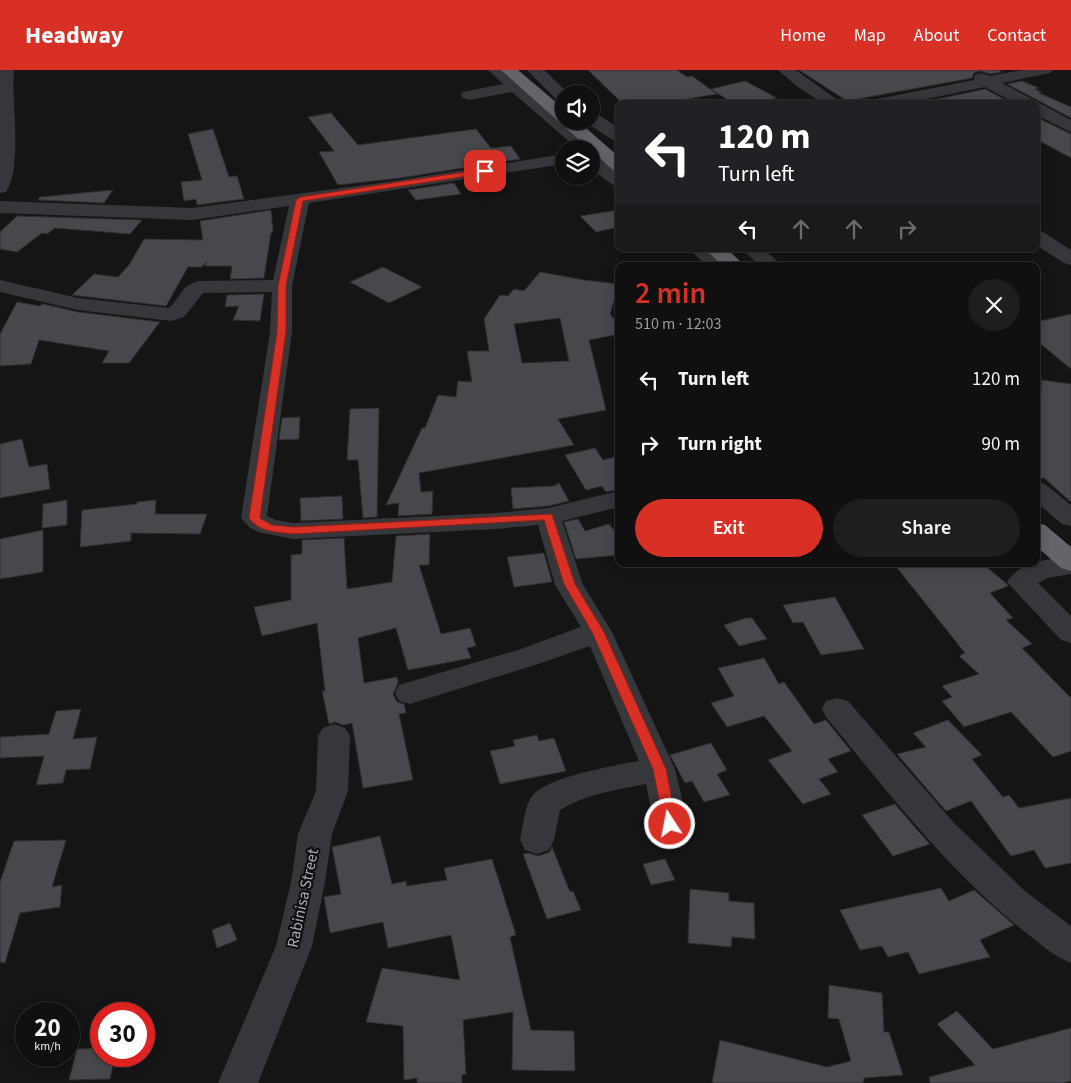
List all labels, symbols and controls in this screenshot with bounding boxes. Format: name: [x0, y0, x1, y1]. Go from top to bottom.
text: Headway: [25, 18, 123, 53]
text: Home: [780, 23, 826, 48]
text: Map: [854, 23, 886, 48]
text: About: [914, 23, 959, 48]
text: Contact: [987, 23, 1046, 48]
map controls: [555, 85, 600, 185]
button: sound: [555, 85, 600, 130]
text: 120 m: [718, 112, 810, 162]
icon: left: [635, 120, 700, 185]
button: layers: [555, 140, 600, 185]
pin: [464, 150, 506, 192]
icon: arrive: [471, 157, 499, 185]
text: Turn left: [718, 158, 794, 190]
icon: left: [734, 215, 762, 243]
icon: ahead: [787, 215, 815, 243]
icon: ahead: [840, 215, 868, 243]
icon: right: [893, 215, 921, 243]
text: 2 min: [635, 272, 706, 315]
button: close: [968, 279, 1020, 331]
text: 510 m · 12:03: [635, 313, 722, 335]
icon: left: [635, 366, 663, 394]
text: Turn left: [678, 366, 749, 393]
text: 120 m: [972, 366, 1020, 393]
icon: right: [635, 431, 663, 459]
text: Turn right: [678, 431, 762, 458]
text: 90 m: [982, 431, 1020, 458]
button: Exit: [635, 499, 823, 557]
button: Share: [833, 499, 1020, 557]
position arrow: [643, 797, 695, 849]
street label: Rabinisa Street: [282, 846, 324, 950]
speed limit sign: 30: [90, 1002, 155, 1067]
text: 20: [34, 1010, 61, 1046]
text: km/h: [34, 1038, 61, 1055]

